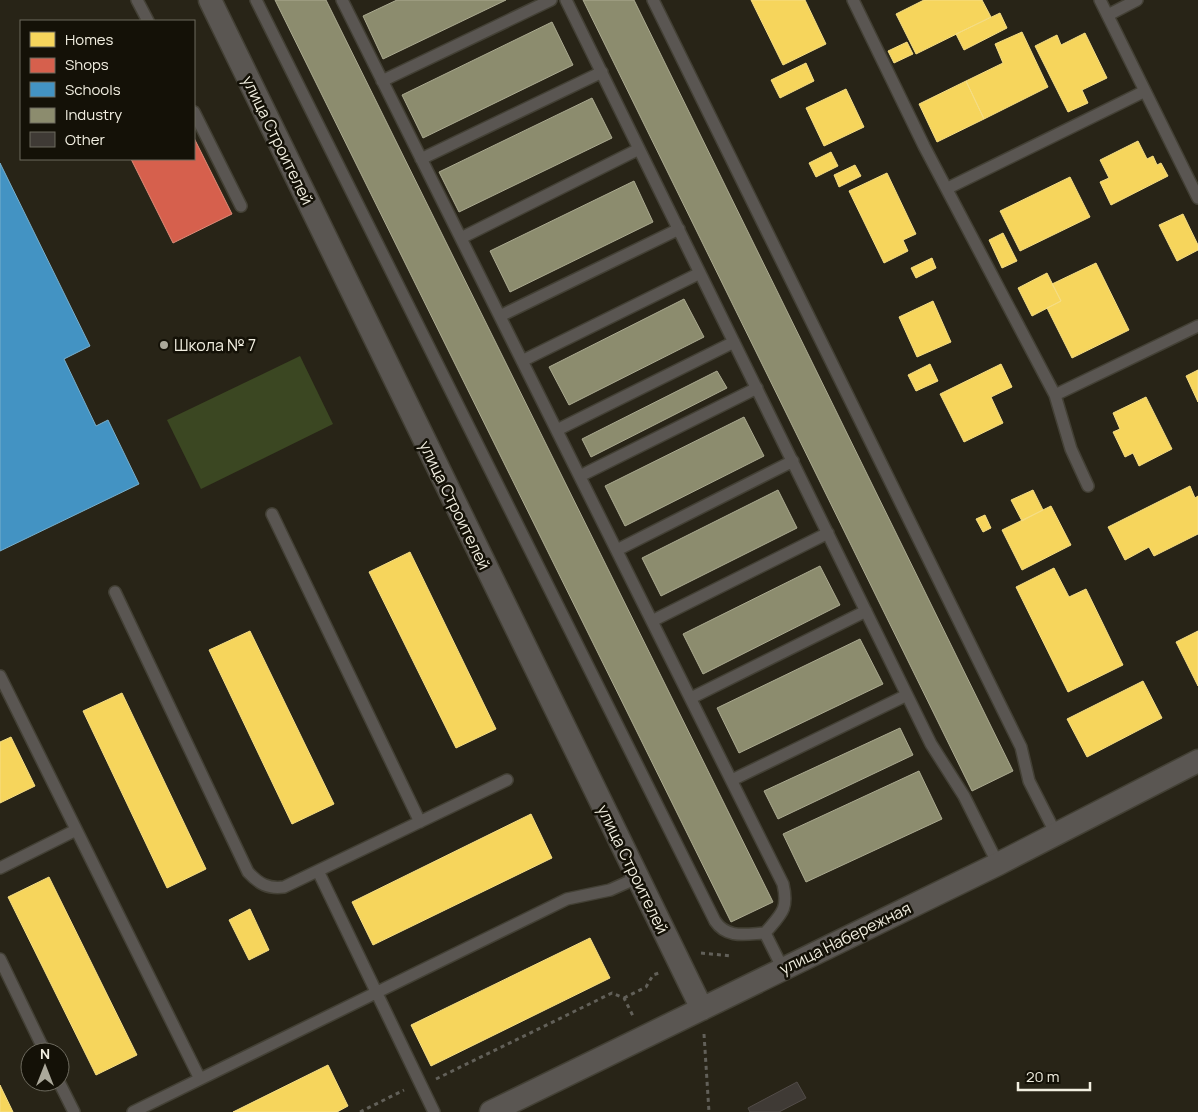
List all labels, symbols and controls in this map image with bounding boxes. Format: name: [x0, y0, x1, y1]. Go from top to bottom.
legend: [20, 20, 195, 160]
text: Homes: [65, 29, 114, 50]
text: Shops: [65, 54, 109, 75]
street label: улица Строителей: [237, 72, 319, 208]
text: Schools: [65, 79, 121, 100]
text: Industry: [65, 104, 122, 125]
text: Other: [65, 129, 106, 150]
place label: Школа № 7: [174, 334, 256, 356]
marker: Школа № 7: [158, 339, 170, 351]
street label: улица Строителей: [414, 437, 496, 573]
street label: улица Строителей: [592, 801, 674, 937]
street label: улица Набережная: [776, 897, 914, 979]
north arrow: [20, 1042, 70, 1092]
text: N: [40, 1044, 50, 1063]
scale bar: [1018, 1060, 1090, 1092]
text: 20 m: [1026, 1066, 1059, 1087]

